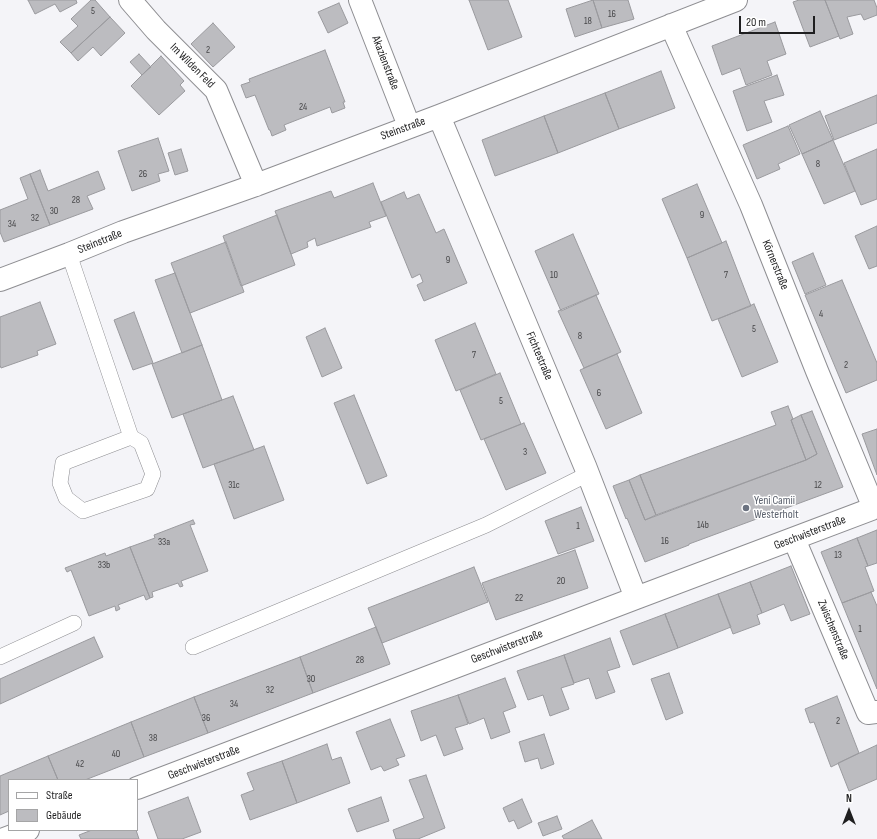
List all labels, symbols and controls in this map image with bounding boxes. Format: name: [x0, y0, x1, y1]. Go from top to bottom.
house number: 5: [91, 5, 95, 17]
house number: 16: [608, 8, 616, 20]
scale bar: [741, 8, 817, 34]
house number: 18: [584, 15, 592, 27]
text: 20 m: [746, 15, 766, 30]
street label: Akazienstraße: [368, 34, 402, 92]
street label: Im Wilden Feld: [167, 41, 217, 91]
house number: 2: [206, 44, 210, 56]
house number: 24: [299, 101, 307, 113]
street label: Steinstraße: [379, 114, 427, 144]
house number: 8: [816, 158, 820, 170]
house number: 26: [139, 168, 147, 180]
house number: 28: [72, 194, 80, 206]
house number: 30: [50, 205, 58, 217]
house number: 9: [700, 209, 704, 221]
house number: 32: [31, 212, 39, 224]
house number: 34: [8, 218, 16, 230]
street label: Steinstraße: [76, 227, 124, 257]
street label: Körnerstraße: [758, 238, 792, 292]
house number: 9: [446, 254, 450, 266]
house number: 10: [550, 269, 558, 281]
house number: 7: [724, 269, 728, 281]
house number: 4: [819, 308, 823, 320]
house number: 5: [752, 323, 756, 335]
street label: Fichtestraße: [522, 330, 556, 382]
house number: 8: [578, 330, 582, 342]
house number: 7: [472, 349, 476, 361]
house number: 2: [844, 359, 848, 371]
house number: 6: [597, 387, 601, 399]
house number: 5: [499, 395, 503, 407]
house number: 3: [523, 446, 527, 458]
house number: 31c: [228, 479, 240, 491]
house number: 12: [814, 479, 822, 491]
place label: Yeni Camii Westerholt: [754, 494, 799, 522]
marker: Yeni Camii Westerholt: [741, 503, 751, 513]
street label: Geschwisterstraße: [772, 513, 848, 553]
house number: 14b: [697, 519, 709, 531]
house number: 1: [576, 520, 580, 532]
house number: 16: [661, 535, 669, 547]
house number: 33a: [158, 536, 170, 548]
house number: 13: [834, 549, 842, 561]
house number: 33b: [98, 559, 110, 571]
house number: 20: [557, 575, 565, 587]
house number: 22: [515, 592, 523, 604]
street label: Zwischenstraße: [814, 598, 852, 662]
house number: 1: [858, 623, 862, 635]
street label: Geschwisterstraße: [469, 627, 545, 667]
house number: 28: [356, 654, 364, 666]
house number: 30: [307, 673, 315, 685]
house number: 32: [266, 684, 274, 696]
house number: 34: [230, 698, 238, 710]
house number: 36: [202, 712, 210, 724]
house number: 2: [836, 715, 840, 727]
house number: 38: [149, 732, 157, 744]
street label: Geschwisterstraße: [166, 743, 242, 783]
house number: 40: [112, 748, 120, 760]
house number: 42: [76, 758, 84, 770]
legend: [8, 779, 138, 831]
text: Straße: [46, 788, 73, 803]
north arrow: [829, 791, 869, 831]
text: N: [846, 792, 852, 805]
text: Gebäude: [46, 808, 81, 823]

